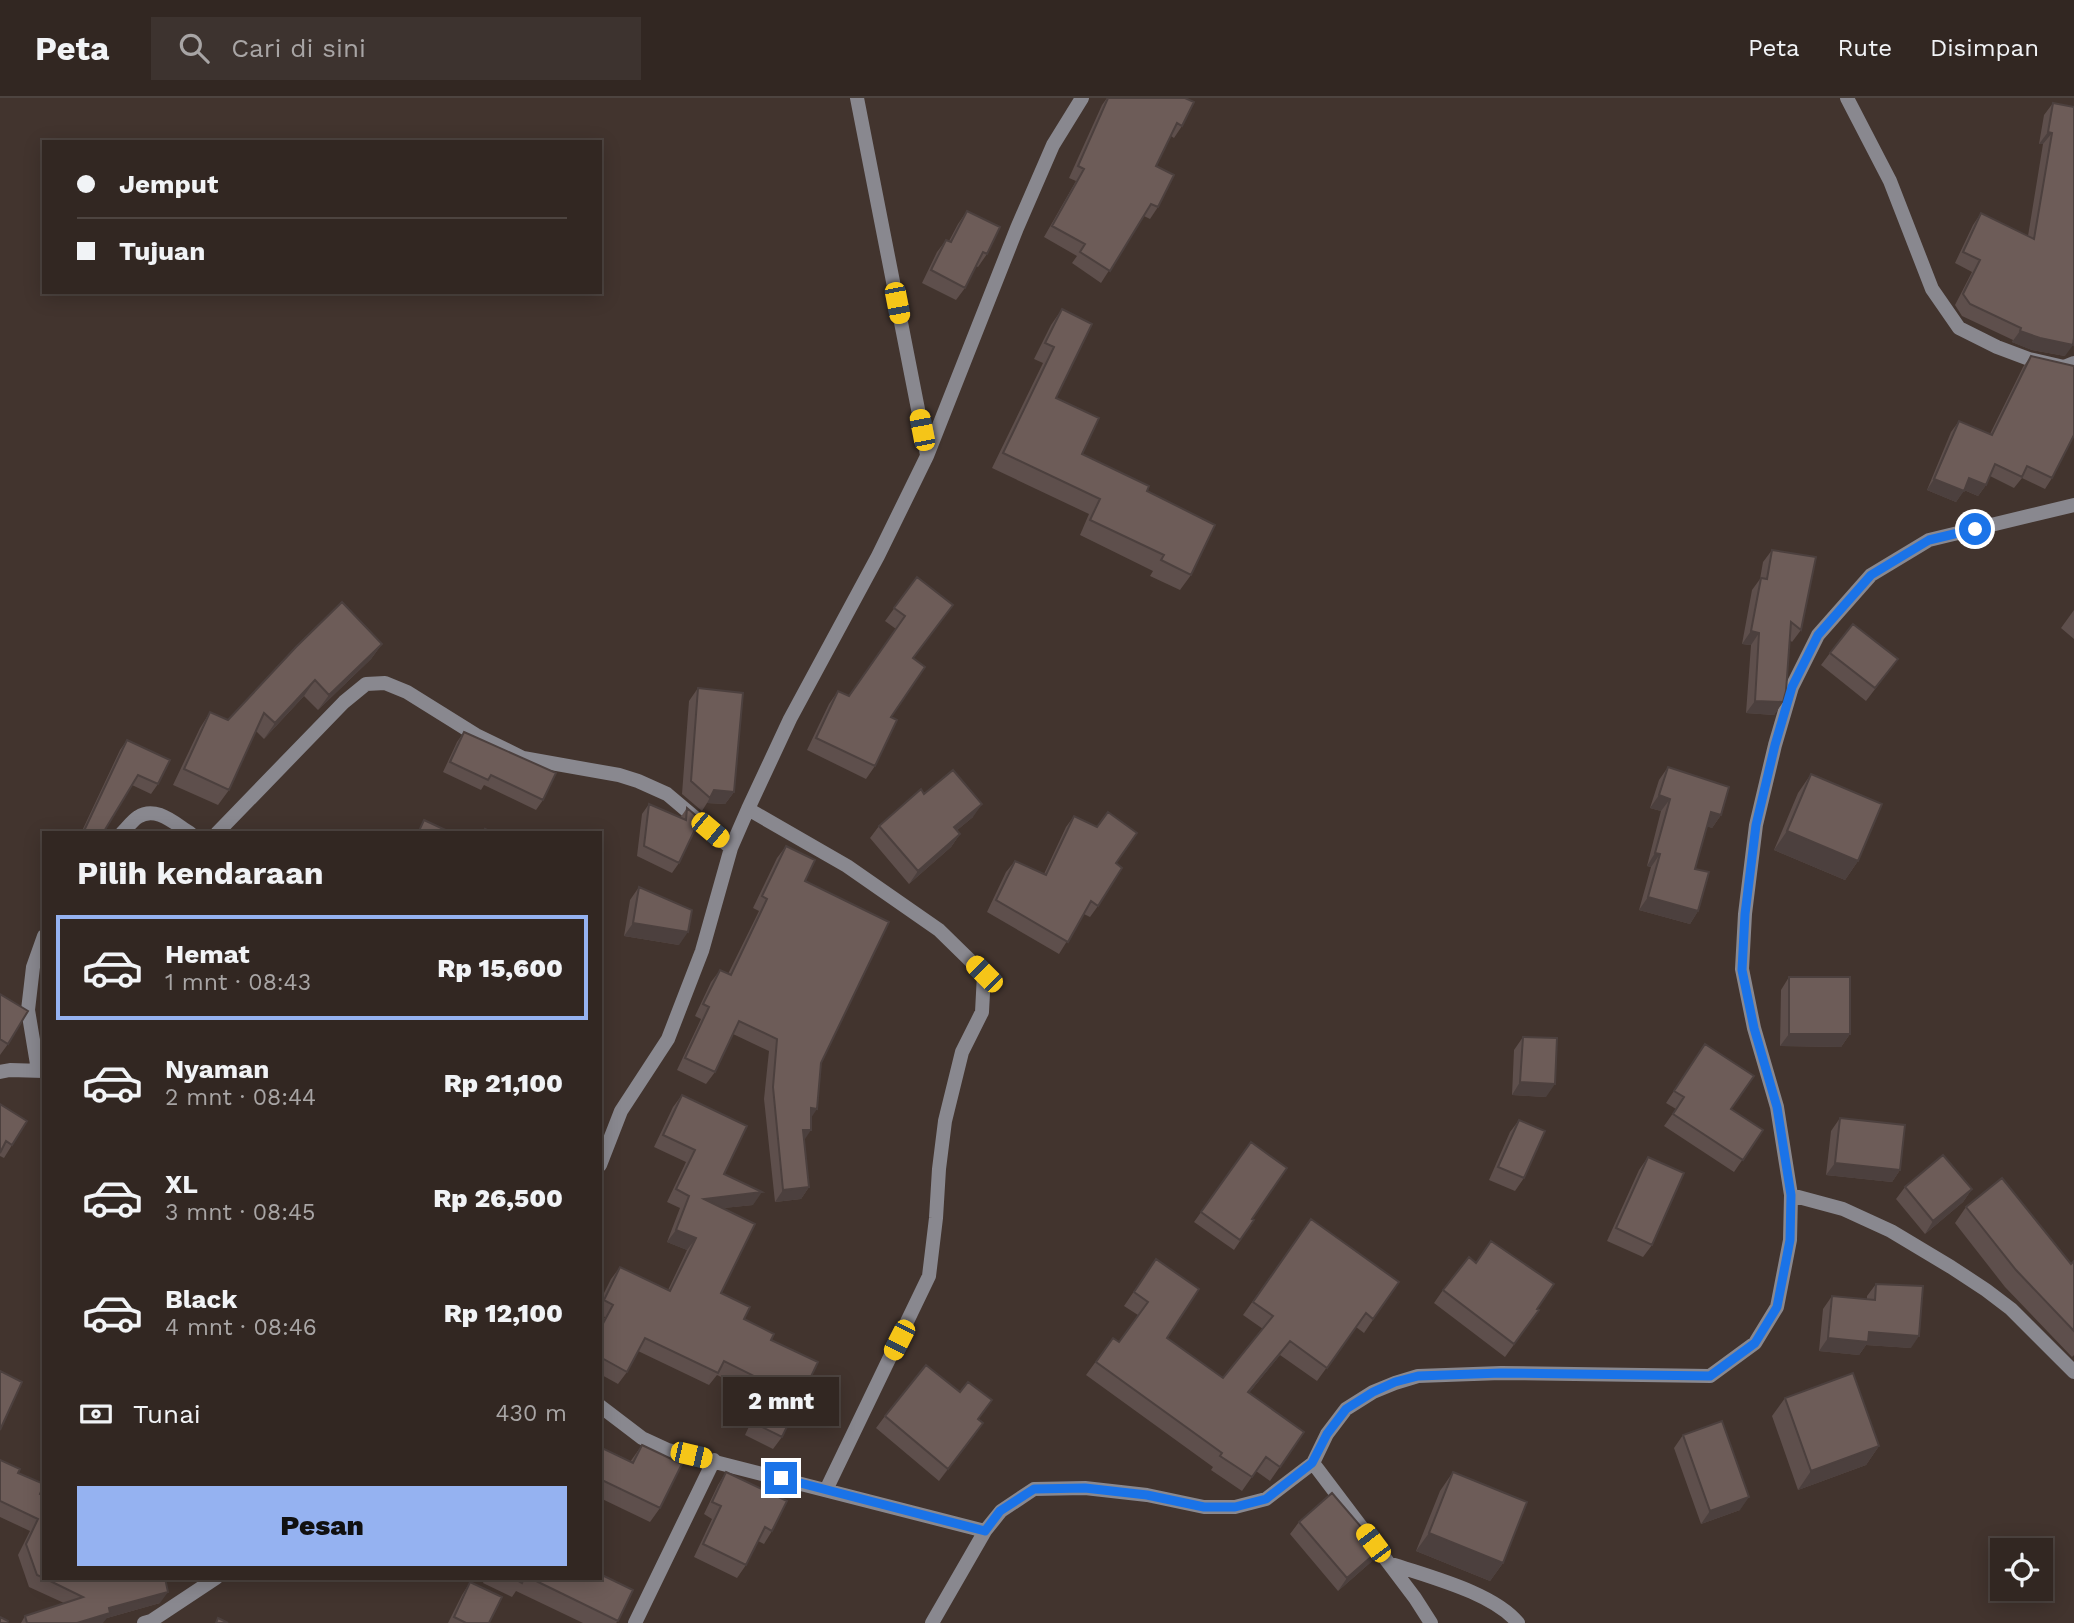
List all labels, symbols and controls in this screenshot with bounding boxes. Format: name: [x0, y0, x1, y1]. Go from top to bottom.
search box: [151, 17, 641, 80]
text: Peta: [35, 29, 109, 68]
icon: search: [175, 29, 213, 67]
text: Cari di sini: [231, 33, 366, 63]
text: Peta: [1748, 34, 1800, 62]
text: Rute: [1838, 34, 1892, 62]
text: Disimpan: [1930, 34, 2039, 62]
text: Jemput: [119, 169, 218, 199]
text: Tujuan: [119, 236, 205, 266]
car: [883, 280, 912, 326]
car: [908, 407, 937, 453]
route start: [1959, 513, 1991, 545]
car: [688, 808, 733, 852]
text: Pilih kendaraan: [77, 854, 324, 892]
icon: car: [81, 936, 144, 999]
text: Hemat: [165, 939, 250, 969]
car: [962, 952, 1007, 996]
text: Rp 15,600: [437, 953, 563, 983]
text: 1 mnt · 08:43: [165, 969, 311, 996]
icon: car: [81, 1051, 144, 1114]
text: Nyaman: [165, 1054, 269, 1084]
text: Rp 21,100: [444, 1068, 563, 1098]
text: 2 mnt · 08:44: [165, 1084, 316, 1111]
icon: car: [81, 1166, 144, 1229]
text: XL: [165, 1169, 198, 1199]
text: Rp 26,500: [433, 1183, 563, 1213]
text: 3 mnt · 08:45: [165, 1199, 316, 1226]
icon: car: [81, 1281, 144, 1344]
text: Black: [165, 1284, 237, 1314]
text: Rp 12,100: [444, 1298, 563, 1328]
text: 4 mnt · 08:46: [165, 1314, 317, 1341]
car: [881, 1317, 918, 1363]
callout: 2 mnt: [723, 1376, 839, 1426]
text: 2 mnt: [748, 1388, 814, 1415]
icon: cash: [77, 1395, 115, 1433]
text: Tunai: [133, 1399, 201, 1429]
text: 430 m: [495, 1400, 567, 1427]
car: [669, 1440, 714, 1470]
route end: [765, 1462, 797, 1494]
button: Pesan: [77, 1486, 567, 1566]
car: [1352, 1520, 1395, 1566]
map controls: [1990, 1538, 2053, 1601]
button: locate: [1990, 1538, 2053, 1601]

